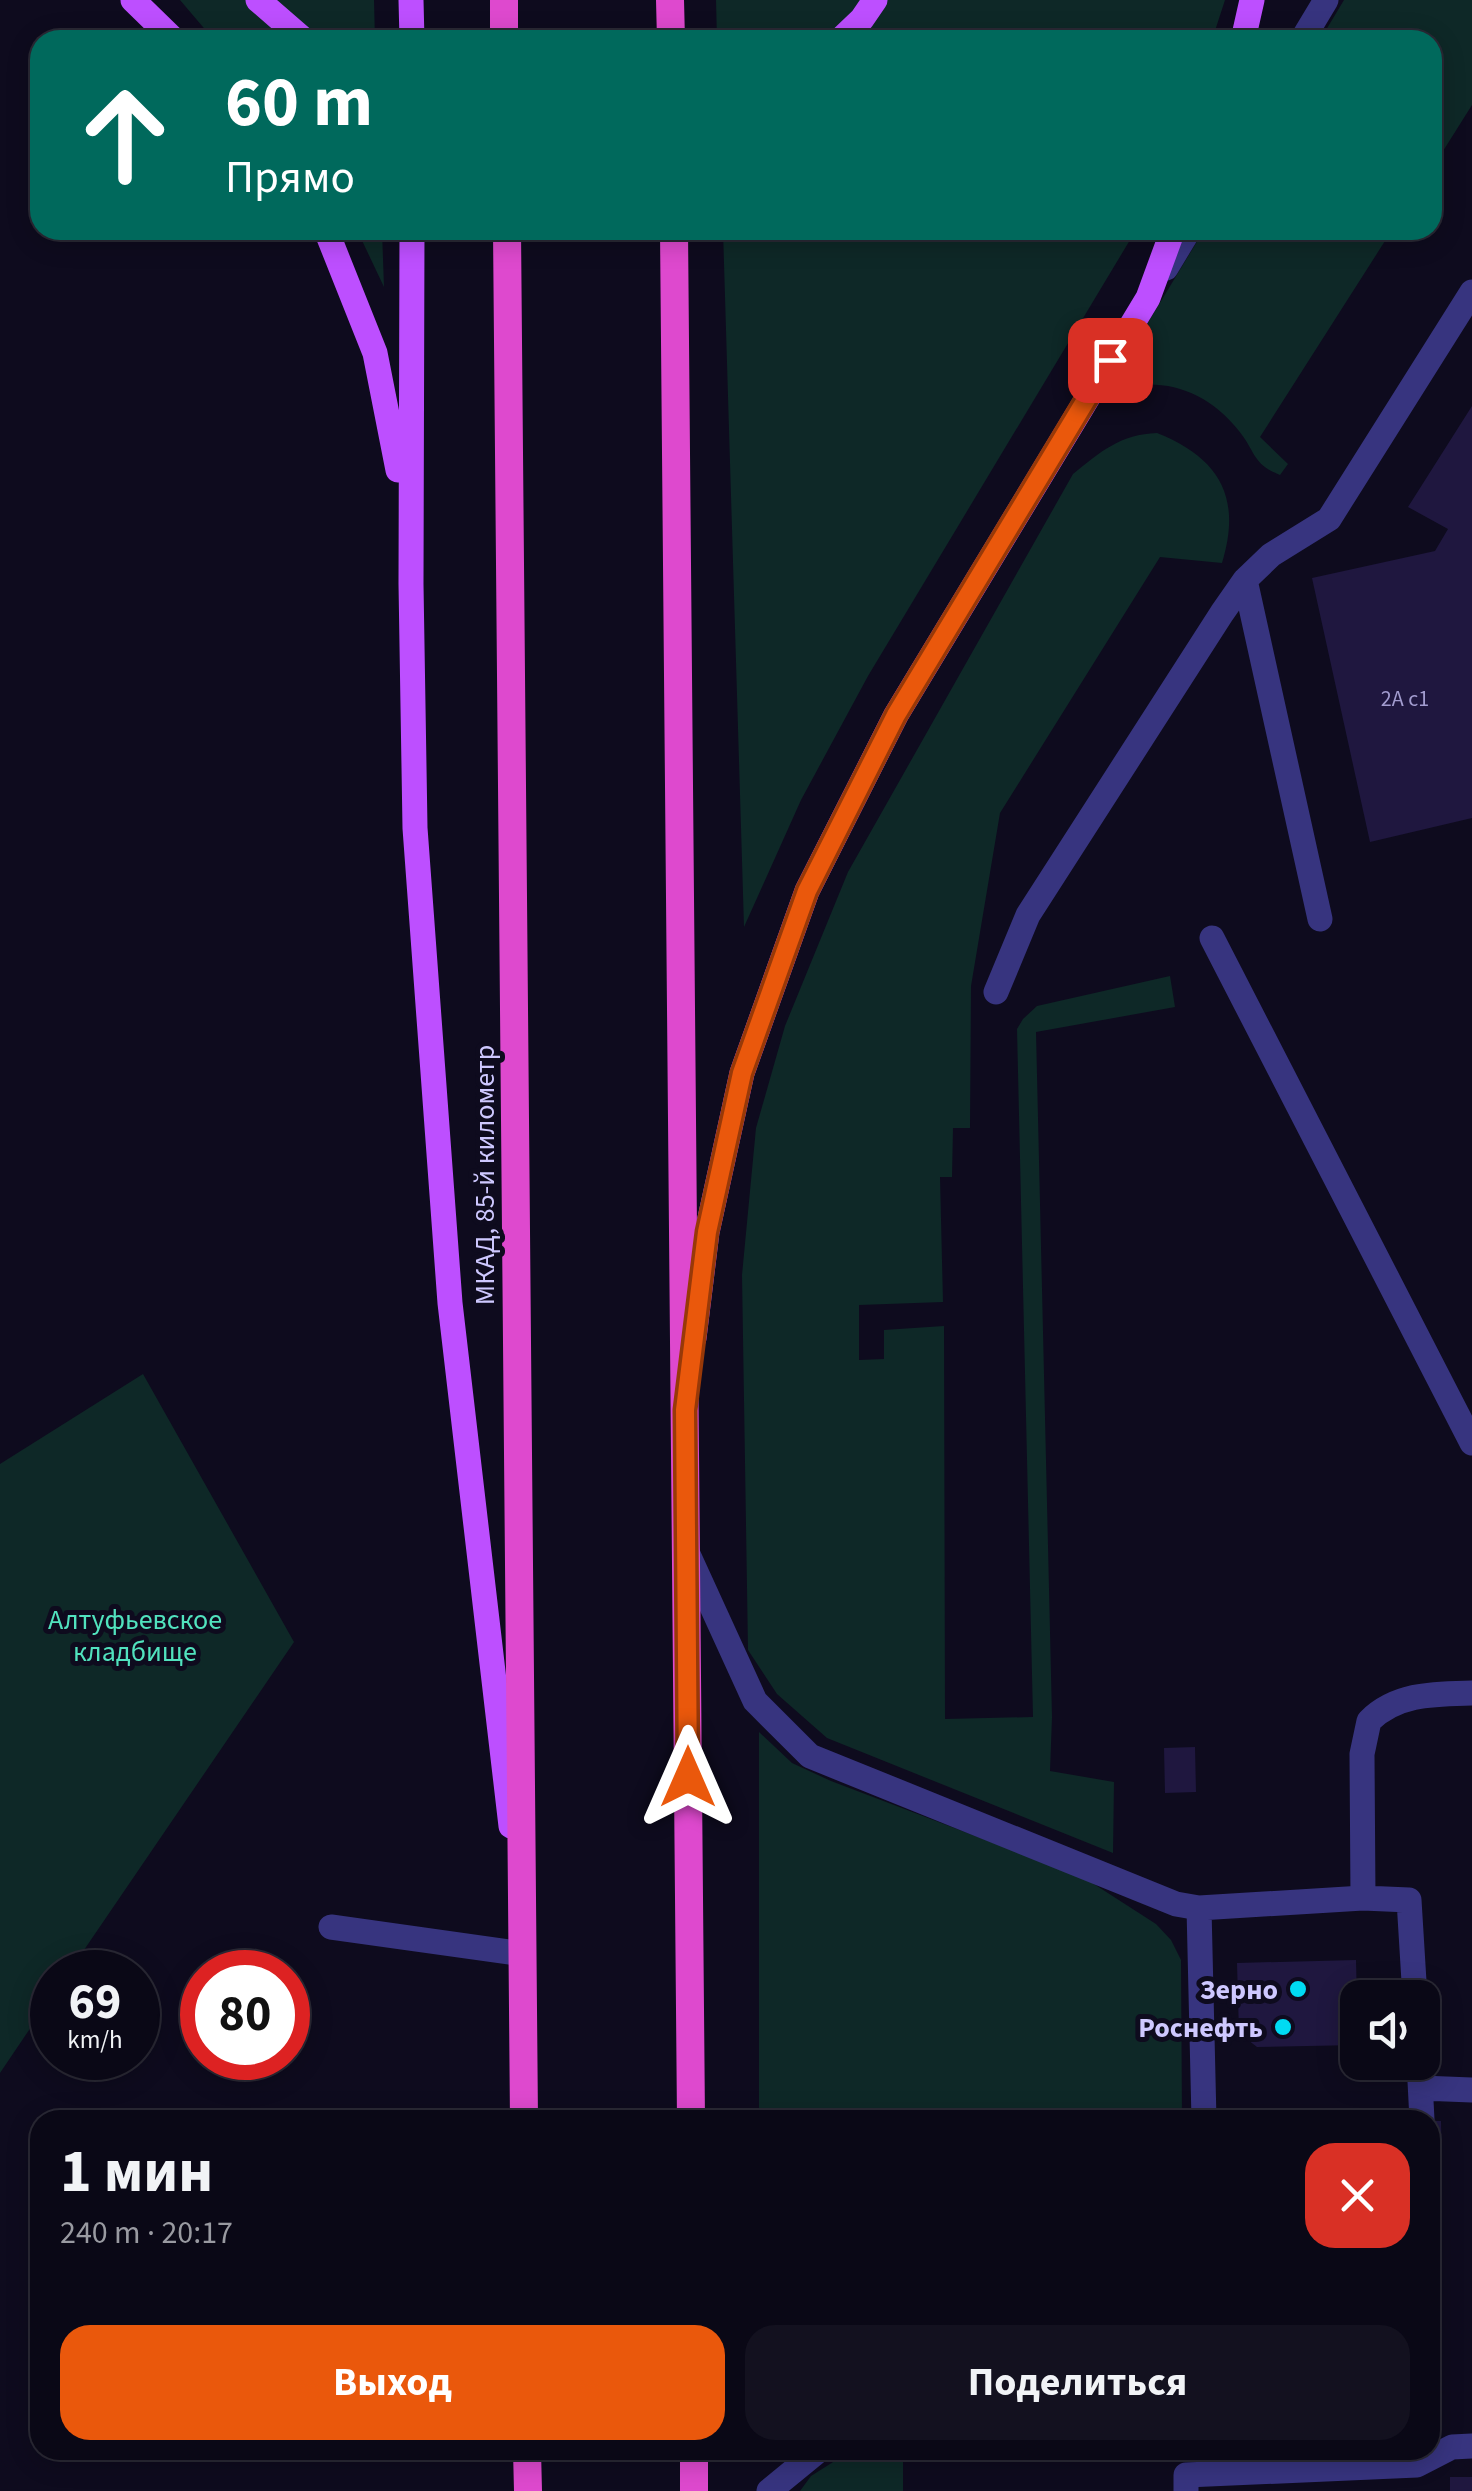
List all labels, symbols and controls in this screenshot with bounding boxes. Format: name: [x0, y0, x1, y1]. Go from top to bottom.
text: 60 m: [225, 53, 373, 153]
icon: ahead: [60, 70, 190, 200]
text: Прямо: [225, 146, 355, 210]
pin: [1068, 318, 1153, 403]
icon: arrive: [1083, 333, 1138, 388]
house number: 2А с1: [1381, 683, 1429, 715]
street label: МКАД, 85-й километр: [465, 1045, 505, 1305]
park label: Алтуфьевское кладбище: [48, 1600, 222, 1672]
position arrow: [636, 1725, 740, 1829]
speed limit sign: 80: [180, 1950, 310, 2080]
text: 69: [69, 1967, 121, 2038]
place label: Зерно: [1200, 1970, 1278, 2010]
marker: Зерно: [1287, 1978, 1309, 2000]
map controls: [1340, 1980, 1440, 2080]
button: sound: [1340, 1980, 1440, 2080]
place label: Роснефть: [1138, 2008, 1263, 2048]
marker: Роснефть: [1272, 2016, 1294, 2038]
text: km/h: [67, 2022, 123, 2058]
text: 1 мин: [60, 2130, 213, 2215]
button: close: [1305, 2143, 1410, 2248]
text: 240 m · 20:17: [60, 2210, 233, 2256]
button: Выход: [60, 2325, 725, 2440]
button: Поделиться: [745, 2325, 1410, 2440]

